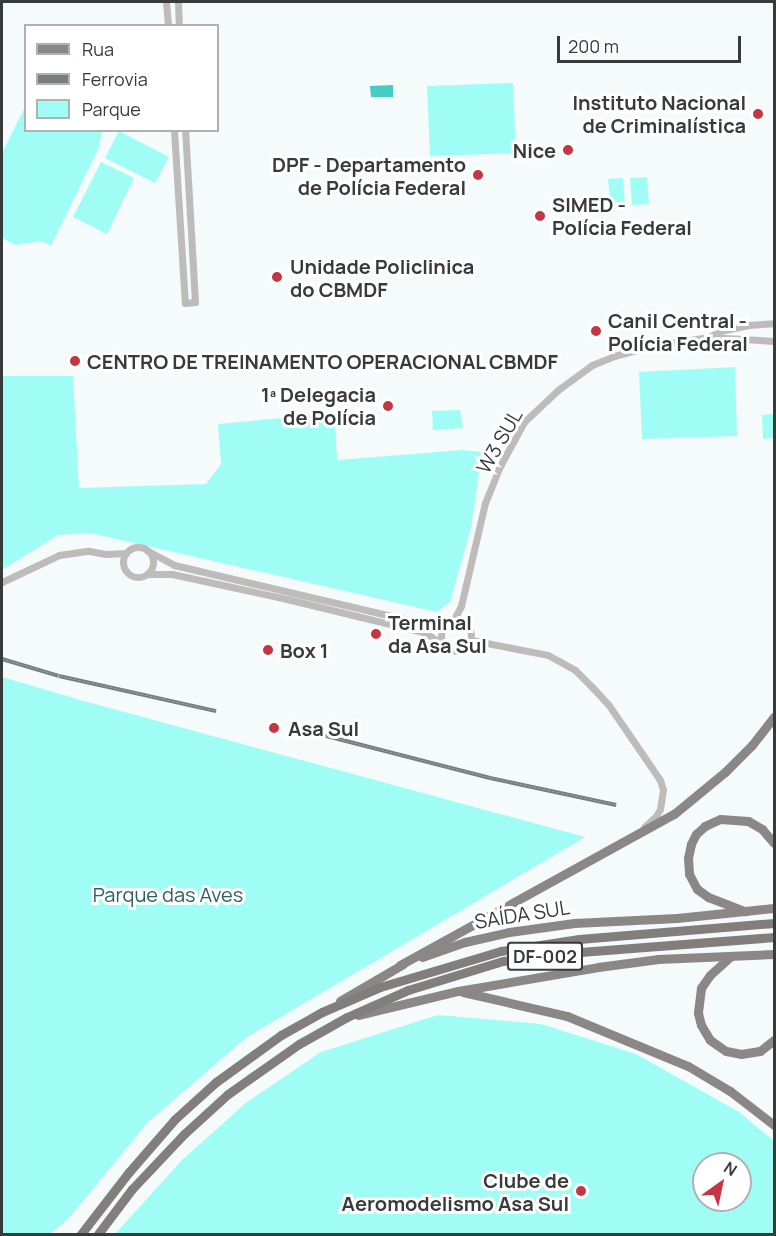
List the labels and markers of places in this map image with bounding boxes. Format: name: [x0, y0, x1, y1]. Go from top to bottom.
place label: Instituto Nacional de Criminalística: [572, 90, 746, 137]
marker: Instituto Nacional de Criminalística: [751, 107, 765, 121]
place label: Nice: [513, 138, 556, 162]
marker: Nice: [561, 143, 575, 157]
place label: DPF - Departamento de Polícia Federal: [272, 152, 466, 199]
marker: DPF - Departamento de Polícia Federal: [471, 168, 485, 182]
place label: SIMED - Polícia Federal: [552, 192, 692, 239]
marker: SIMED - Polícia Federal: [533, 209, 547, 223]
place label: Unidade Policlinica do CBMDF: [290, 254, 474, 301]
marker: Unidade Policlinica do CBMDF: [268, 268, 286, 286]
place label: Canil Central - Polícia Federal: [608, 308, 748, 355]
marker: Canil Central - Polícia Federal: [589, 324, 603, 338]
place label: CENTRO DE TREINAMENTO OPERACIONAL CBMDF: [87, 349, 559, 373]
marker: CENTRO DE TREINAMENTO OPERACIONAL CBMDF: [68, 354, 82, 368]
place label: 1ª Delegacia de Polícia: [261, 382, 376, 429]
marker: 1ª Delegacia de Polícia: [381, 399, 395, 413]
place label: Terminal da Asa Sul: [388, 610, 487, 657]
marker: Terminal da Asa Sul: [369, 627, 383, 641]
place label: Box 1: [280, 638, 328, 662]
marker: Box 1: [261, 643, 275, 657]
place label: Asa Sul: [288, 716, 359, 740]
marker: Asa Sul: [265, 719, 283, 737]
place label: Clube de Aeromodelismo Asa Sul: [342, 1168, 569, 1215]
marker: Clube de Aeromodelismo Asa Sul: [574, 1184, 588, 1198]

